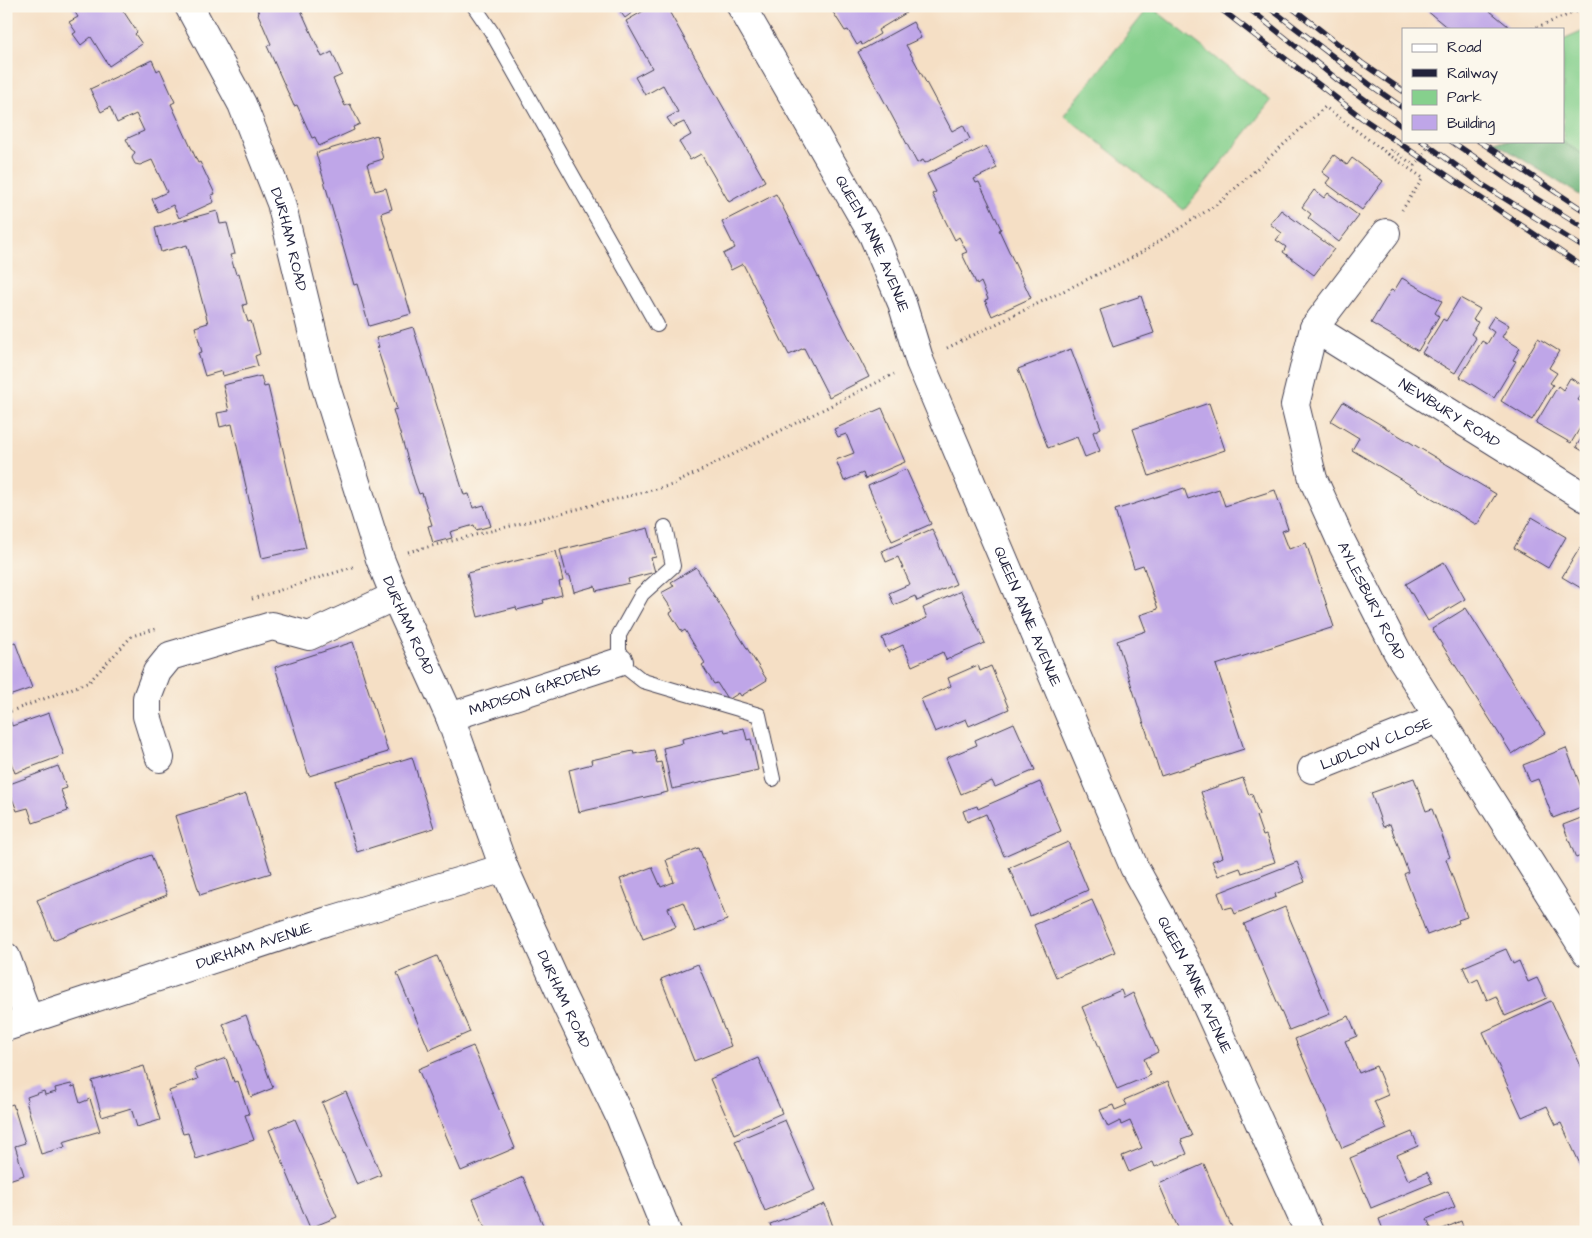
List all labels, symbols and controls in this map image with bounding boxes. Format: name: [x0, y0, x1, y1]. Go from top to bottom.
legend: [1402, 28, 1564, 142]
text: Road: [1447, 37, 1482, 58]
text: Railway: [1447, 63, 1498, 85]
text: Park: [1447, 87, 1482, 108]
text: Building: [1447, 113, 1495, 135]
street label: QUEEN ANNE AVENUE: [830, 171, 915, 315]
street label: DURHAM ROAD: [265, 184, 313, 293]
street label: NEWBURY ROAD: [1395, 373, 1505, 453]
street label: AYLESBURY ROAD: [1333, 538, 1411, 665]
street label: QUEEN ANNE AVENUE: [989, 543, 1067, 690]
street label: DURHAM ROAD: [378, 573, 440, 679]
street label: MADISON GARDENS: [466, 658, 604, 721]
street label: LUDLOW CLOSE: [1317, 712, 1435, 775]
street label: QUEEN ANNE AVENUE: [1152, 912, 1237, 1057]
street label: DURHAM AVENUE: [193, 917, 315, 974]
street label: DURHAM ROAD: [532, 947, 596, 1052]

